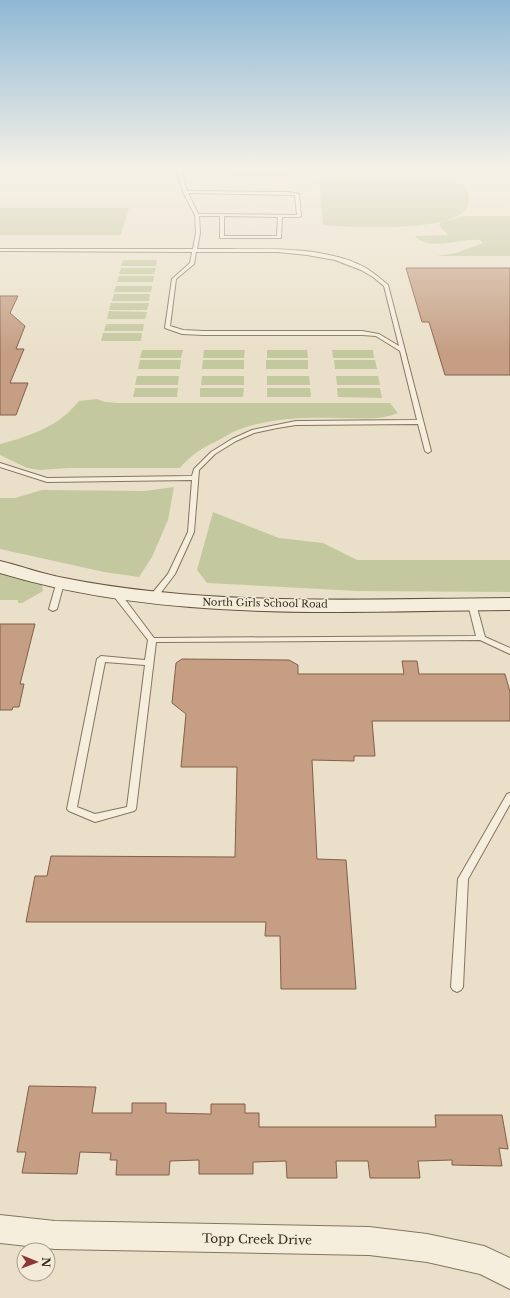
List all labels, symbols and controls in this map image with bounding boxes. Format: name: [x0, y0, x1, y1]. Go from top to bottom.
street label: North Girls School Road: [202, 595, 328, 611]
street label: Topp Creek Drive: [202, 1231, 312, 1247]
north arrow: [16, 1242, 56, 1282]
text: N: [39, 1257, 53, 1268]

